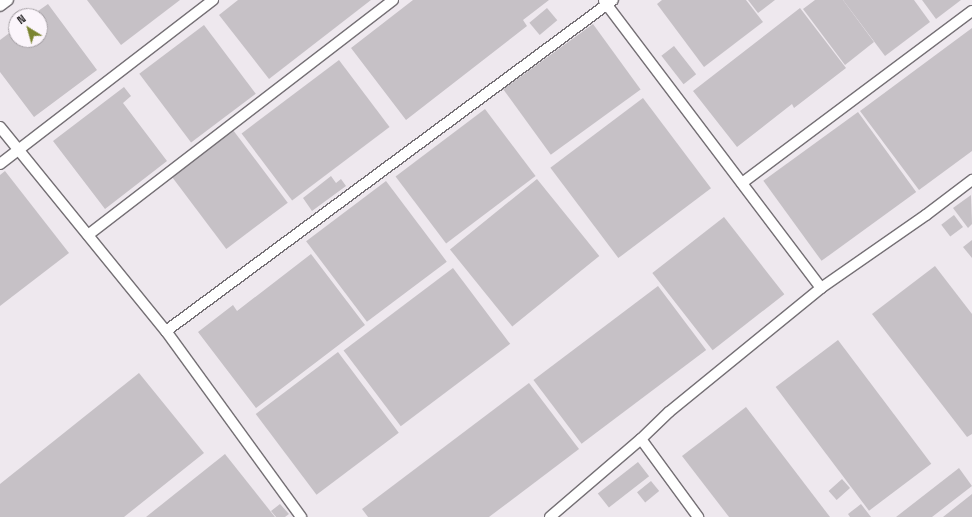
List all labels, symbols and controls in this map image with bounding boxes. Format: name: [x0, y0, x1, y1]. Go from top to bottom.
north arrow: [8, 8, 48, 48]
text: N: [14, 11, 29, 27]

